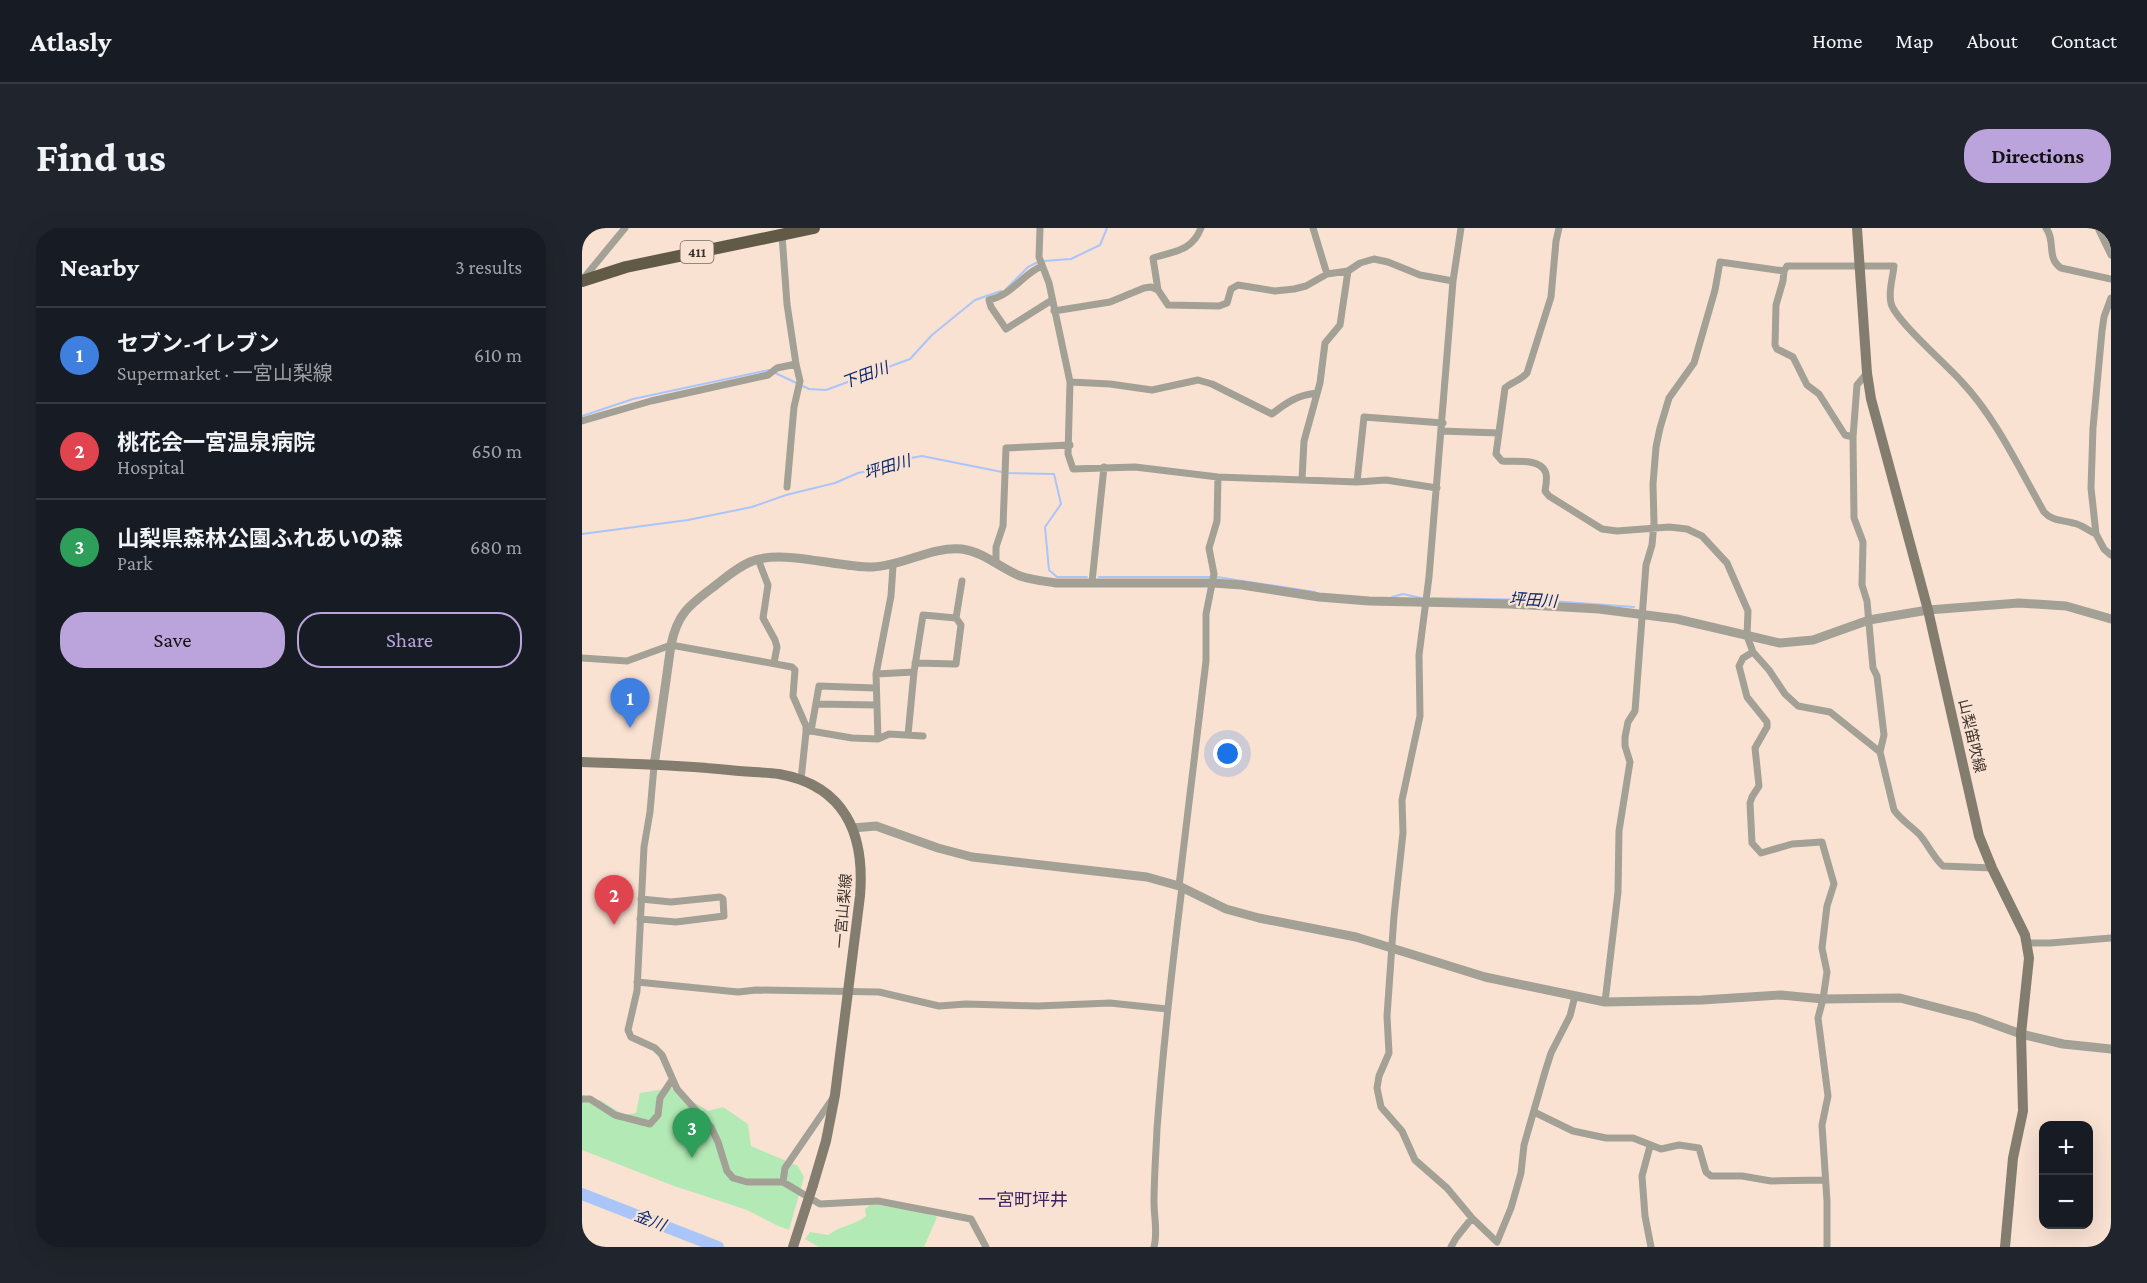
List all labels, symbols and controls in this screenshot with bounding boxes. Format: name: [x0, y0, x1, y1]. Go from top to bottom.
text: Atlasly: [30, 26, 111, 57]
text: Home: [1812, 29, 1862, 53]
text: Map: [1895, 29, 1934, 53]
text: About: [1967, 29, 2018, 53]
text: Contact: [2051, 29, 2117, 53]
button: Directions: [1964, 129, 2111, 183]
text: Find us: [36, 133, 166, 180]
road number: 411: [680, 241, 714, 263]
text: Nearby: [60, 253, 139, 282]
text: 3 results: [455, 256, 522, 278]
text: セブン-イレブン: [117, 331, 279, 356]
text: 1: [76, 344, 83, 366]
text: 610 m: [474, 344, 522, 366]
water label: 下田川: [840, 358, 892, 391]
text: Supermarket · 一宮山梨線: [117, 362, 333, 384]
text: 桃花会一宮温泉病院: [117, 430, 315, 455]
text: 2: [74, 440, 85, 462]
text: 650 m: [472, 440, 522, 462]
water label: 坪田川: [862, 451, 914, 482]
text: Hospital: [117, 456, 185, 478]
text: 山梨県森林公園ふれあいの森: [117, 526, 403, 551]
text: 3: [75, 536, 84, 558]
text: 680 m: [470, 536, 522, 558]
text: Park: [117, 552, 153, 574]
water label: 坪田川: [1509, 590, 1559, 610]
button: Save: [60, 612, 285, 668]
button: Share: [297, 612, 522, 668]
pin: 1: [610, 678, 650, 728]
street label: 山梨笛吹線: [1956, 698, 1988, 774]
your location: [1213, 739, 1242, 768]
street label: 一宮山梨線: [832, 873, 854, 949]
pin: 2: [594, 876, 633, 925]
pin: 3: [672, 1108, 712, 1158]
map controls: [2039, 1121, 2093, 1229]
button: +: [2039, 1121, 2093, 1175]
button: −: [2039, 1175, 2093, 1229]
district label: 一宮町坪井: [978, 1190, 1068, 1210]
water label: 金川: [632, 1206, 670, 1234]

